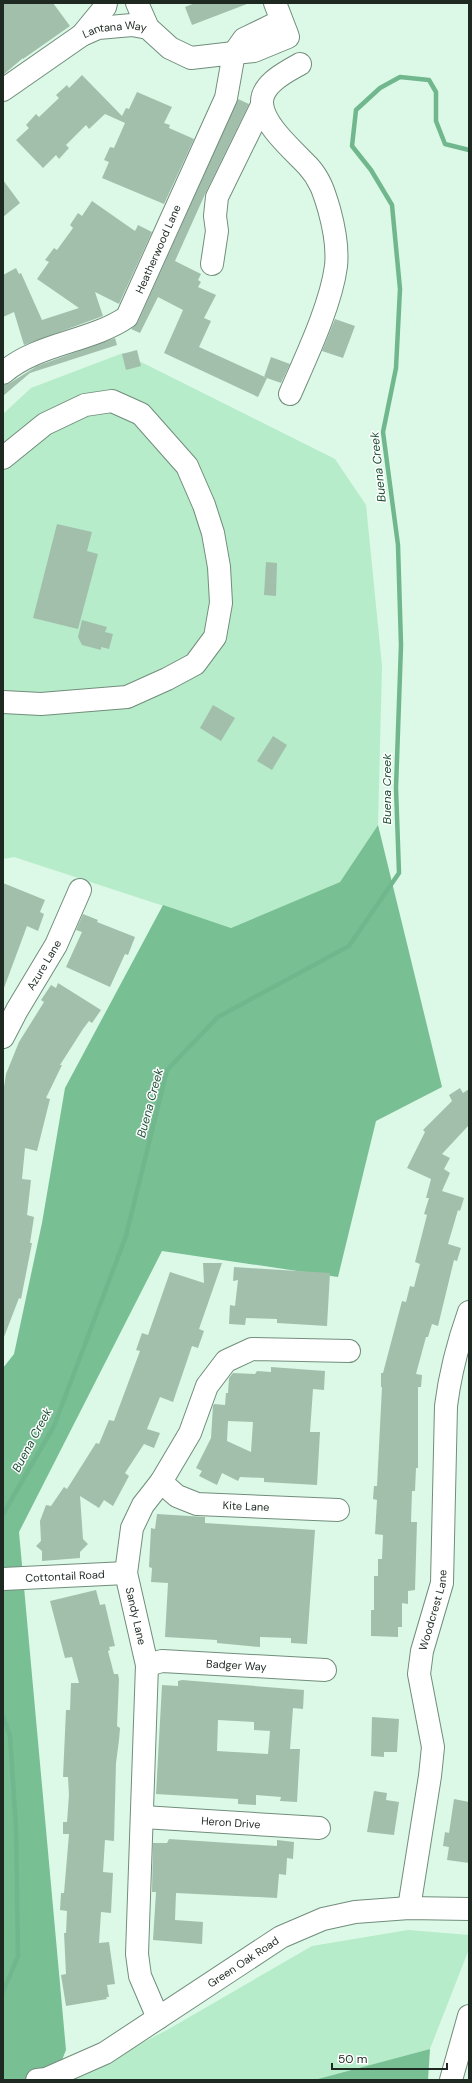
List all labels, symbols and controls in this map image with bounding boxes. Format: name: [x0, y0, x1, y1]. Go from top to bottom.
street label: Lantana Way: [80, 18, 148, 41]
street label: Heatherwood Lane: [132, 202, 184, 296]
water label: Buena Creek: [366, 430, 390, 503]
water label: Buena Creek: [379, 753, 395, 824]
street label: Azure Lane: [24, 938, 64, 993]
water label: Buena Creek: [133, 1066, 167, 1139]
water label: Buena Creek: [8, 1404, 56, 1475]
street label: Kite Lane: [222, 1498, 270, 1514]
street label: Cottontail Road: [25, 1567, 105, 1585]
street label: Woodcrest Lane: [416, 1569, 449, 1652]
street label: Sandy Lane: [123, 1586, 149, 1646]
street label: Badger Way: [206, 1656, 267, 1674]
street label: Heron Drive: [201, 1814, 261, 1831]
street label: Green Oak Road: [205, 1933, 282, 1991]
scale bar: [332, 2045, 447, 2071]
text: 50 m: [338, 2051, 367, 2067]

